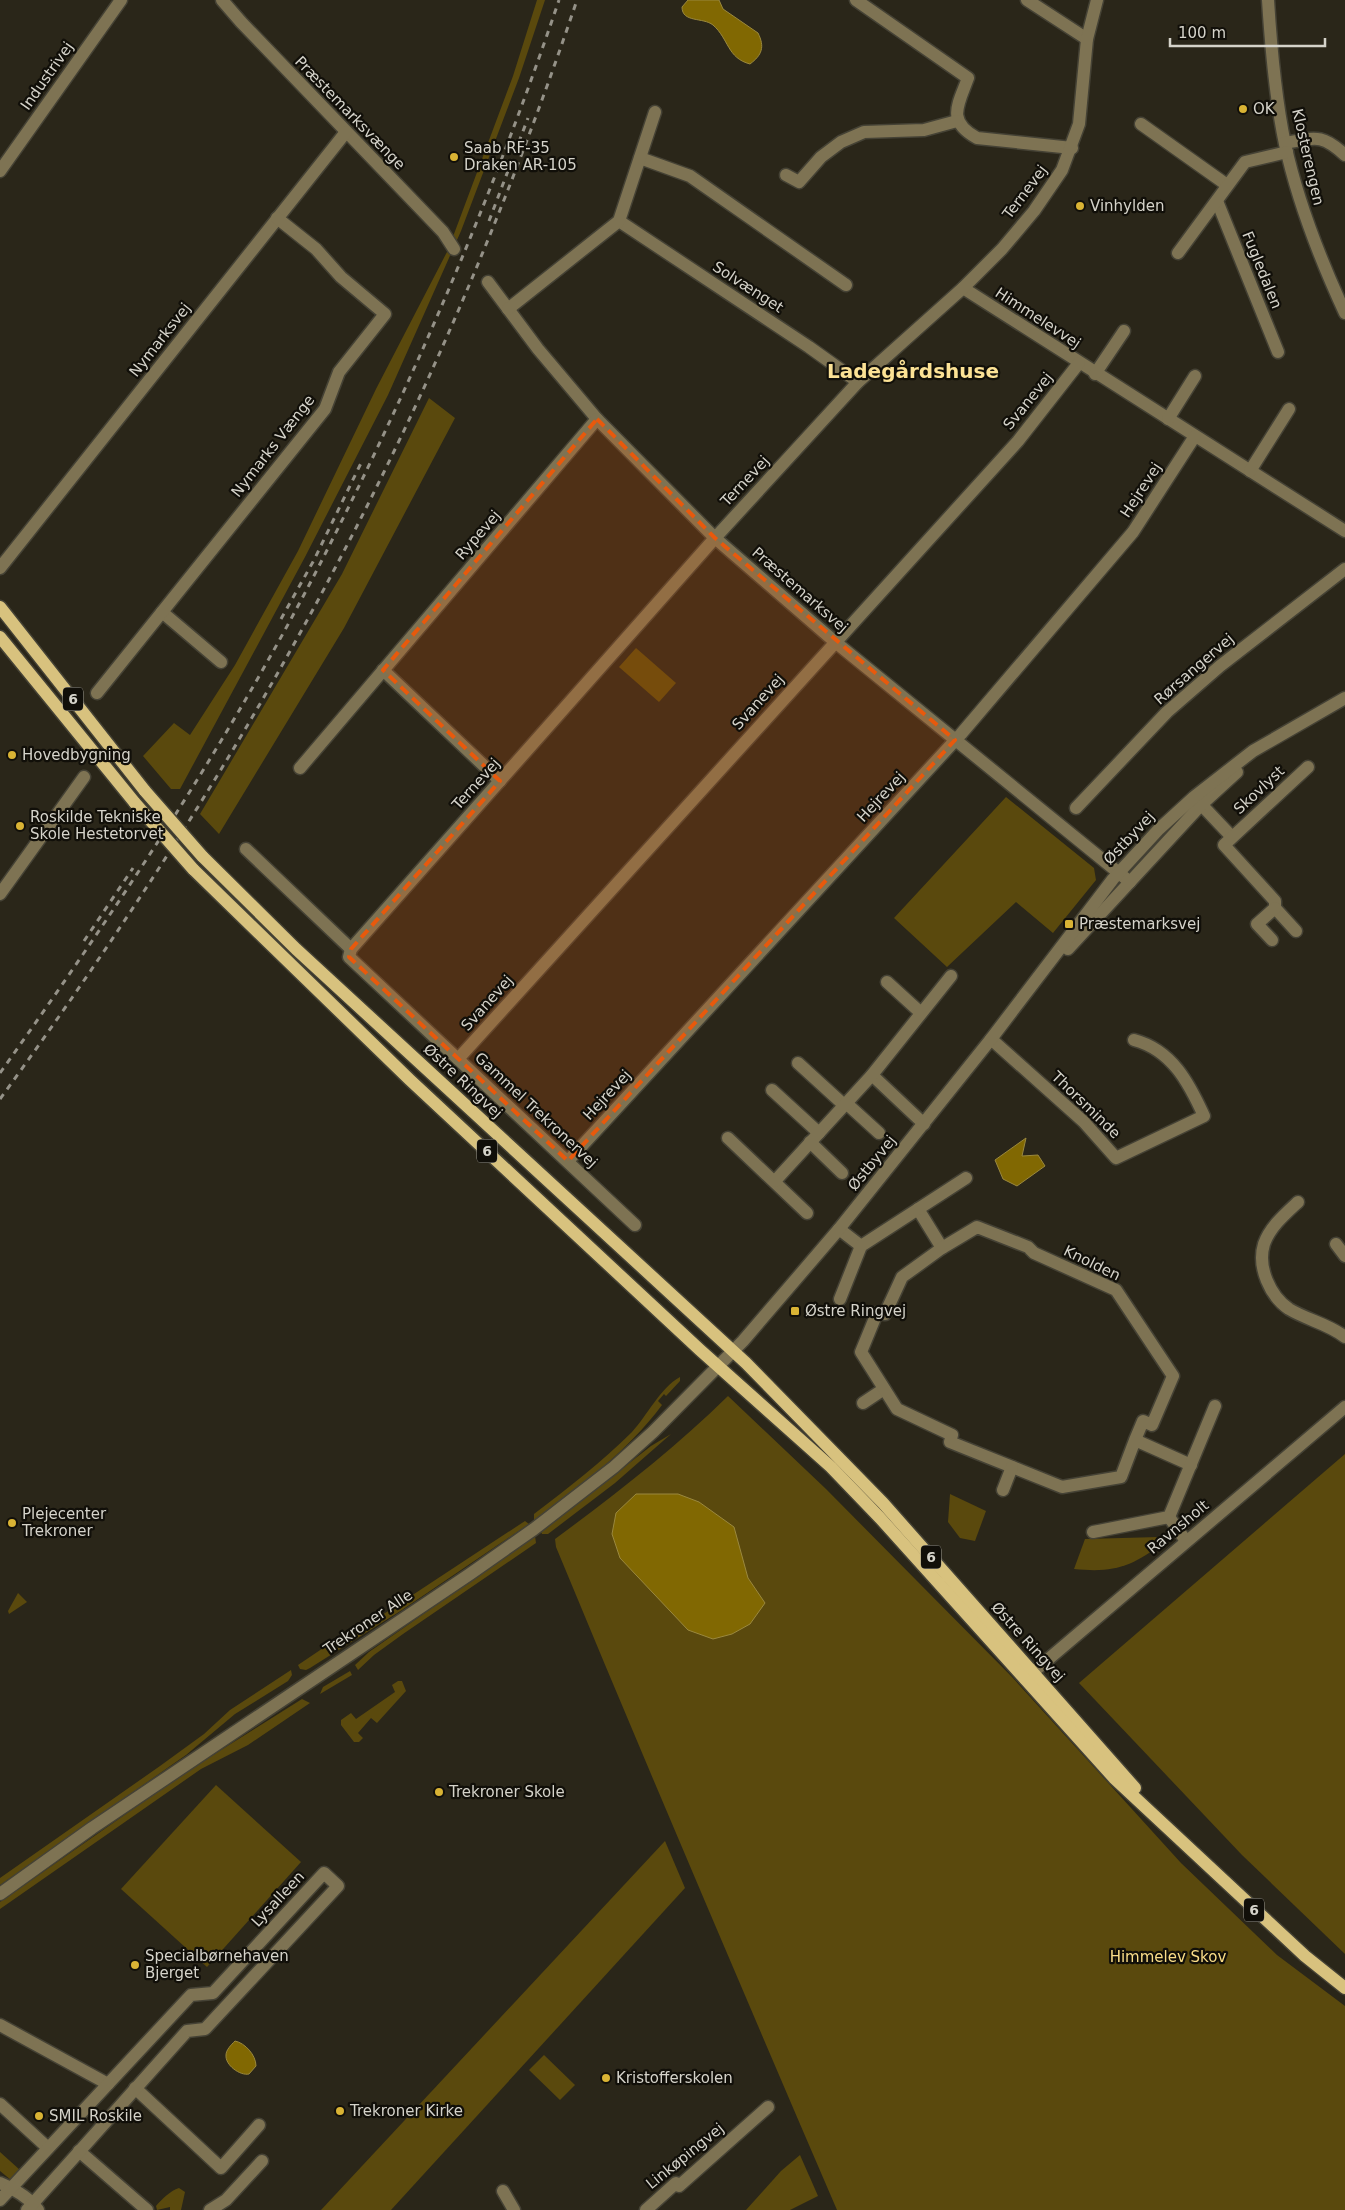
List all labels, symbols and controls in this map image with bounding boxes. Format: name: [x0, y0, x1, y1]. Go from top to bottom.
scale bar: [1170, 15, 1325, 47]
text: 100 m: [1178, 24, 1226, 42]
street label: Industrivej: [17, 38, 77, 114]
street label: Præstemarksvænge: [291, 52, 409, 174]
place label: OK: [1253, 100, 1276, 118]
marker: OK: [1237, 103, 1249, 115]
street label: Klosterengen: [1288, 107, 1328, 207]
place label: Saab RF-35 Draken AR-105: [464, 139, 577, 174]
marker: Saab RF-35 Draken AR-105: [448, 151, 460, 163]
street label: Ternevej: [998, 162, 1051, 223]
place label: Vinhylden: [1090, 197, 1164, 215]
marker: Vinhylden: [1074, 200, 1086, 212]
street label: Fugledalen: [1238, 229, 1286, 311]
street label: Solvænget: [709, 257, 787, 317]
street label: Himmelevvej: [992, 284, 1084, 352]
street label: Nymarksvej: [126, 299, 194, 381]
district label: Ladegårdshuse: [827, 359, 999, 383]
street label: Svanevej: [999, 369, 1057, 433]
street label: Nymarks Vænge: [228, 391, 318, 501]
street label: Ternevej: [716, 452, 773, 511]
street label: Hejrevej: [1117, 459, 1165, 521]
street label: Rypevej: [452, 507, 504, 563]
street label: Præstemarksvej: [748, 543, 852, 637]
street label: Rørsangervej: [1151, 630, 1237, 708]
street label: Svanevej: [728, 670, 788, 734]
road number: 6: [63, 688, 83, 711]
place label: Hovedbygning: [22, 746, 131, 764]
marker: Hovedbygning: [6, 749, 18, 761]
street label: Ternevej: [448, 755, 504, 814]
street label: Skovlyst: [1230, 762, 1288, 818]
street label: Hejrevej: [853, 768, 909, 826]
place label: Roskilde Tekniske Skole Hestetorvet: [30, 808, 164, 843]
street label: Østbyvej: [1100, 808, 1158, 868]
marker: Roskilde Tekniske Skole Hestetorvet: [14, 820, 26, 832]
place label: Præstemarksvej: [1079, 915, 1200, 933]
marker: Præstemarksvej: [1063, 918, 1075, 930]
street label: Svanevej: [457, 971, 517, 1035]
street label: Østre Ringvej: [420, 1040, 506, 1122]
street label: Gammel Trekronervej: [471, 1048, 601, 1172]
street label: Hejrevej: [579, 1066, 635, 1124]
street label: Thorsminde: [1047, 1067, 1124, 1142]
street label: Østbyvej: [844, 1132, 900, 1194]
road number: 6: [477, 1140, 497, 1162]
street label: Knolden: [1061, 1242, 1123, 1284]
place label: Østre Ringvej: [805, 1302, 906, 1320]
marker: Østre Ringvej: [789, 1305, 801, 1317]
street label: Ravnsholt: [1144, 1496, 1212, 1558]
place label: Plejecenter Trekroner: [21, 1505, 107, 1540]
marker: Plejecenter Trekroner: [6, 1517, 18, 1529]
road number: 6: [921, 1545, 941, 1568]
street label: Trekroner Alle: [319, 1586, 416, 1659]
street label: Østre Ringvej: [987, 1598, 1069, 1686]
place label: Trekroner Skole: [448, 1783, 565, 1801]
marker: Trekroner Skole: [433, 1786, 445, 1798]
street label: Lysalleen: [248, 1868, 308, 1930]
road number: 6: [1244, 1898, 1264, 1922]
place label: Specialbørnehaven Bjerget: [145, 1947, 289, 1982]
park label: Himmelev Skov: [1110, 1948, 1226, 1966]
marker: Specialbørnehaven Bjerget: [129, 1959, 141, 1971]
place label: Kristofferskolen: [616, 2069, 733, 2087]
marker: Kristofferskolen: [600, 2072, 612, 2084]
place label: Trekroner Kirke: [349, 2102, 463, 2120]
marker: Trekroner Kirke: [334, 2105, 346, 2117]
place label: SMIL Roskile: [49, 2107, 142, 2125]
marker: SMIL Roskile: [33, 2110, 45, 2122]
street label: Linkøpingvej: [642, 2119, 728, 2193]

